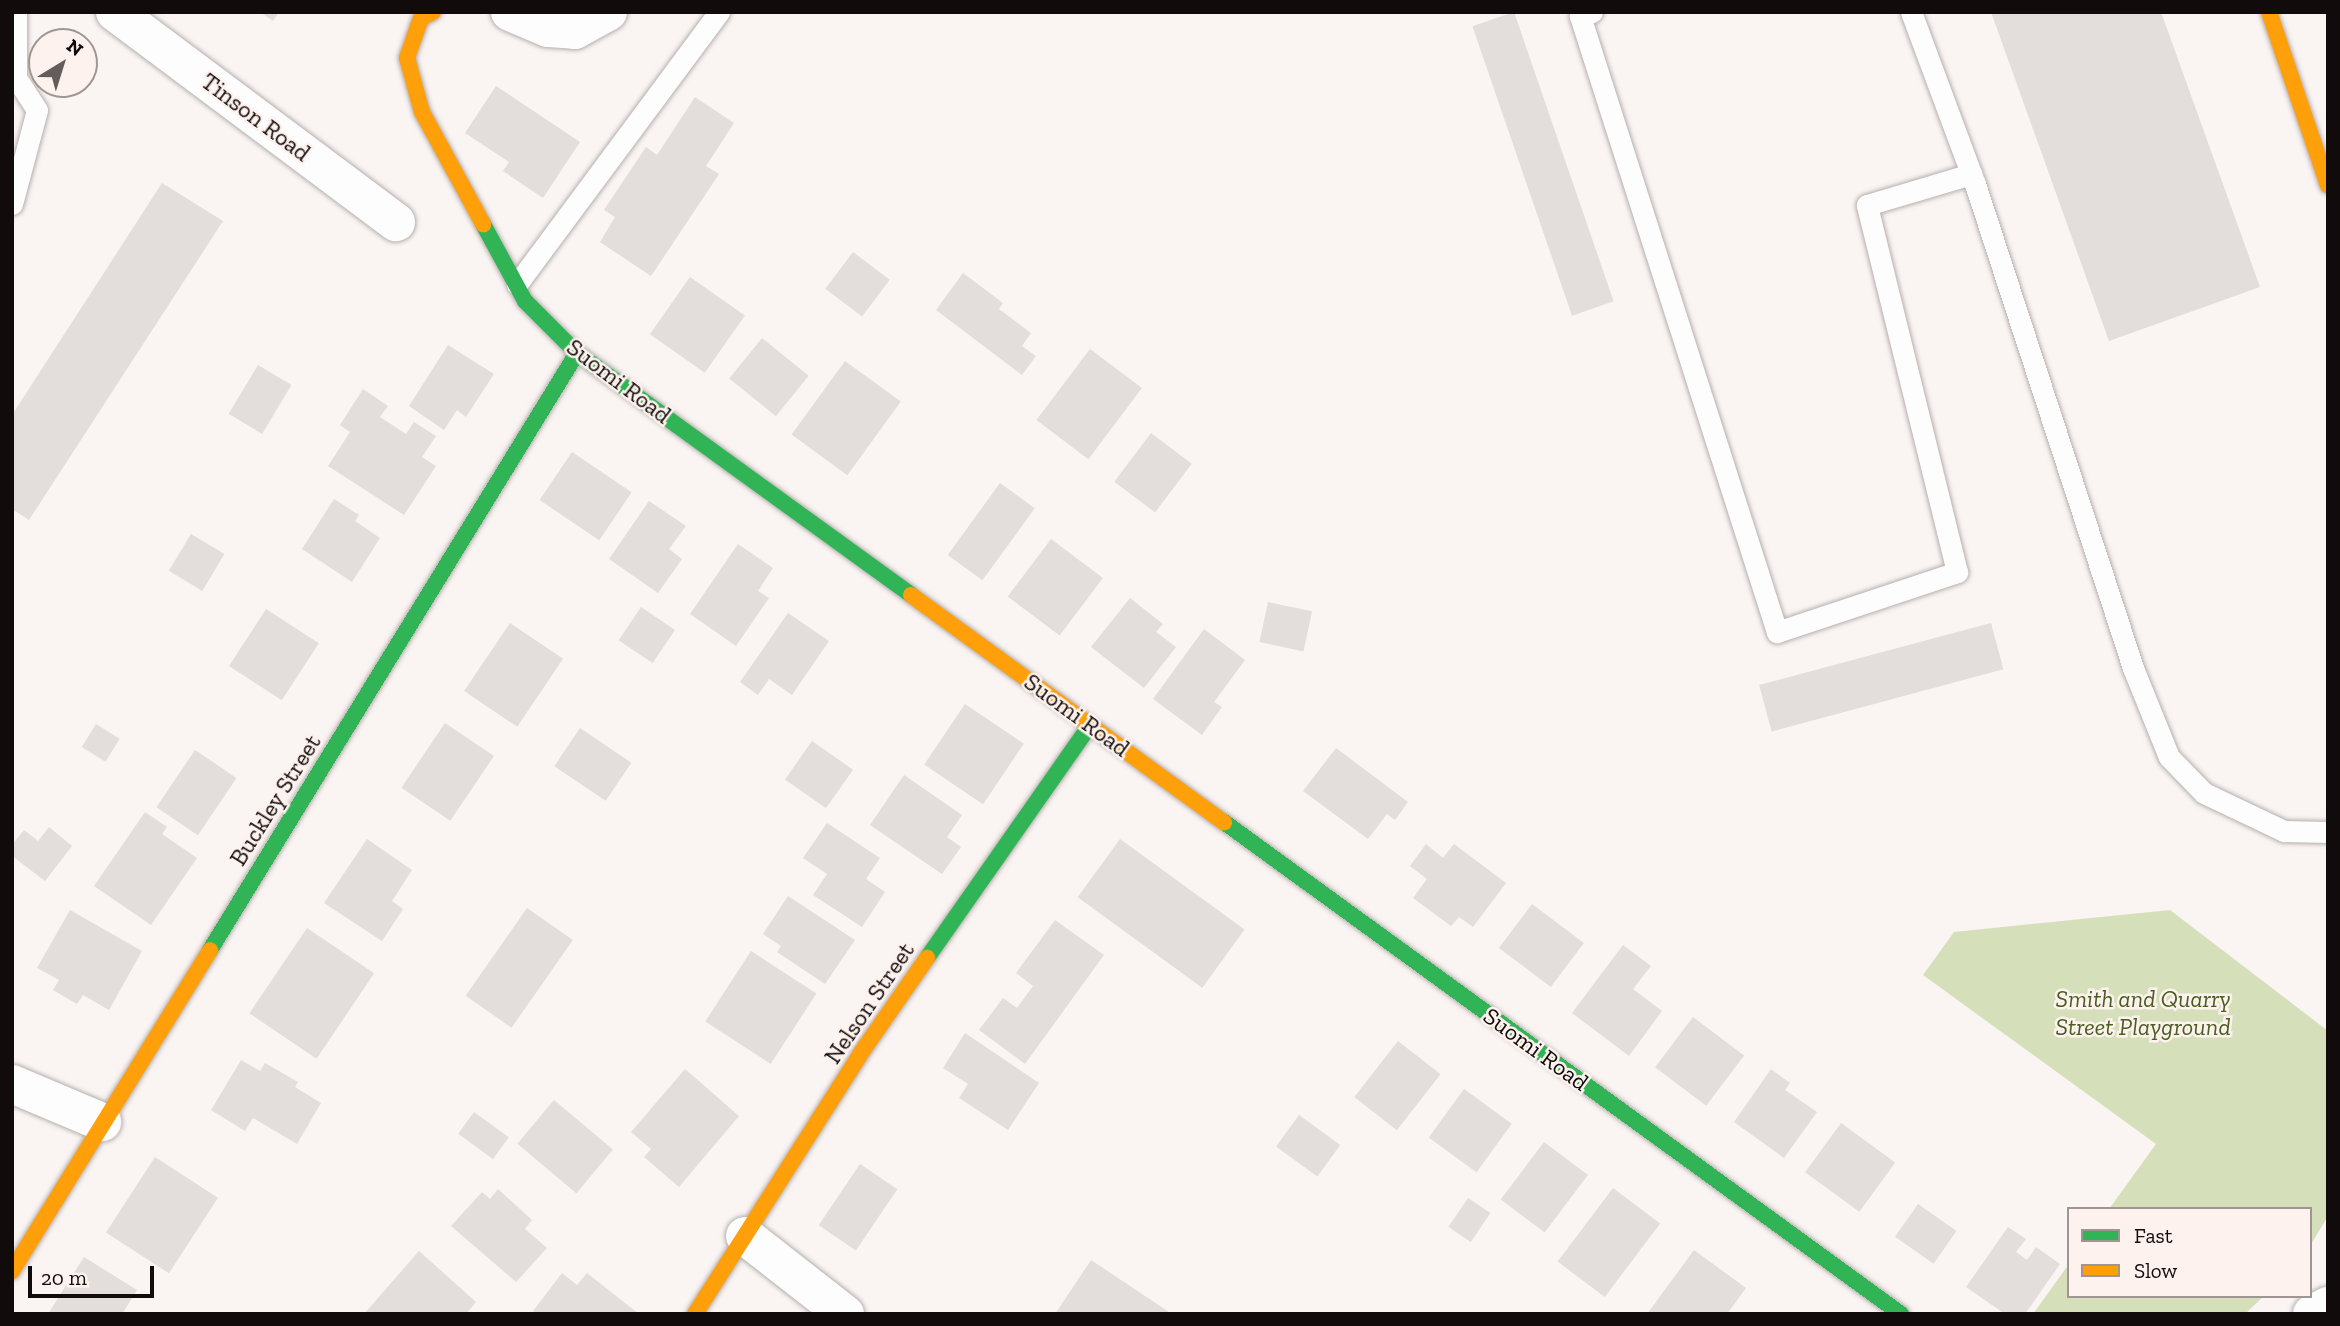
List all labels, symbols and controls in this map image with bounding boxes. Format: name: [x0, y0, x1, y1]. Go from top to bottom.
north arrow: [28, 28, 98, 98]
text: N: [62, 34, 88, 61]
street label: Tinson Road: [196, 67, 316, 167]
street label: Suomi Road: [561, 332, 677, 430]
street label: Suomi Road: [1019, 667, 1135, 763]
street label: Buckley Street: [223, 729, 327, 871]
street label: Nelson Street: [818, 937, 920, 1069]
park label: Smith and Quarry Street Playground: [2055, 985, 2231, 1041]
street label: Suomi Road: [1478, 1001, 1594, 1097]
legend: [2067, 1207, 2312, 1298]
text: Fast: [2134, 1223, 2173, 1248]
scale bar: [32, 1252, 158, 1296]
text: Slow: [2134, 1258, 2177, 1283]
text: 20 m: [41, 1265, 87, 1290]

